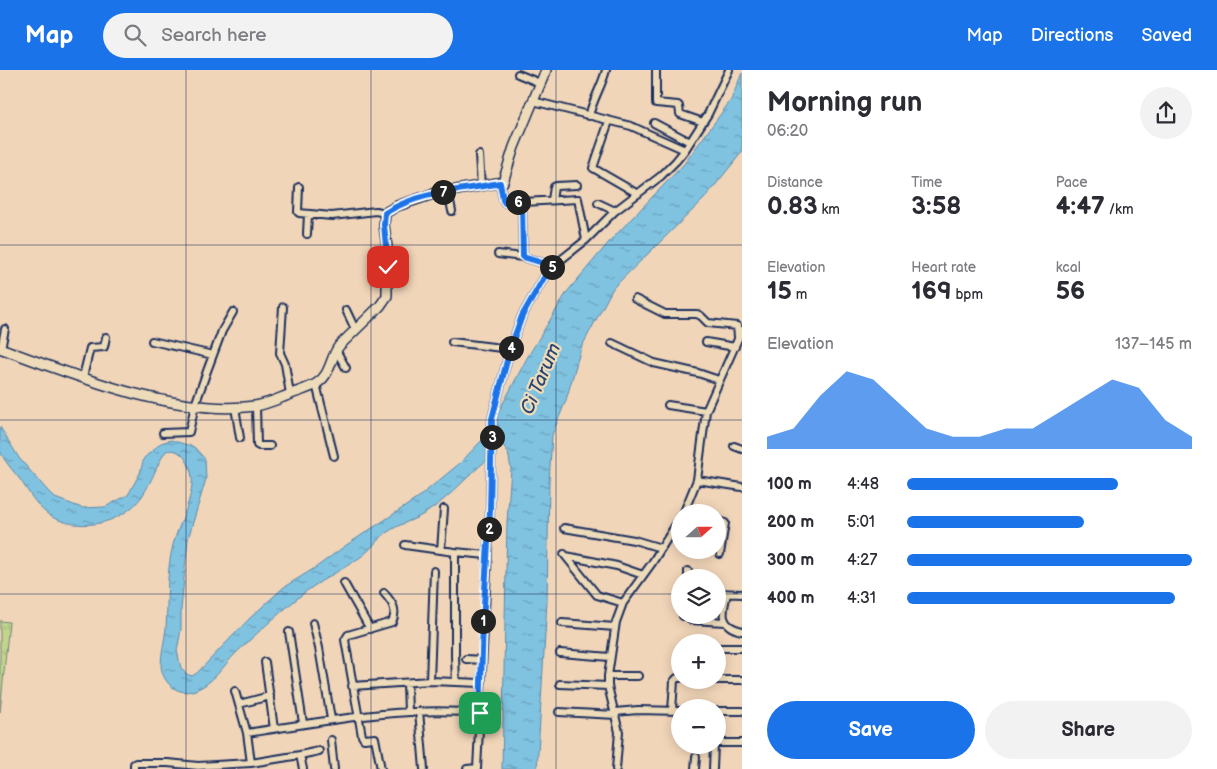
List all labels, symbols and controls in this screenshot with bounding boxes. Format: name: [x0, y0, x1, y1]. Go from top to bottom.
search box: [103, 13, 453, 58]
text: Map: [25, 21, 73, 50]
icon: search: [121, 21, 149, 49]
text: Search here: [161, 24, 267, 47]
text: Map: [967, 25, 1003, 46]
text: Directions: [1031, 25, 1113, 46]
text: Saved: [1141, 25, 1192, 46]
text: Morning run: [767, 86, 922, 119]
button: share: [1140, 87, 1192, 139]
text: 06:20: [767, 122, 808, 141]
text: Distance: [767, 174, 823, 191]
text: Time: [911, 174, 942, 191]
text: Pace: [1056, 174, 1088, 191]
pin: 7: [430, 180, 456, 204]
text: 7: [440, 184, 447, 201]
pin: 6: [506, 190, 530, 214]
text: 0.83: [767, 191, 818, 222]
text: 3:58: [911, 191, 961, 222]
text: 4:47: [1056, 191, 1105, 222]
text: 6: [514, 194, 523, 211]
text: km: [818, 201, 840, 218]
text: /km: [1105, 201, 1133, 218]
pin: [367, 246, 409, 288]
icon: check: [374, 253, 402, 281]
pin: 5: [540, 254, 564, 280]
text: 5: [548, 259, 557, 276]
text: Elevation: [767, 259, 825, 276]
text: Heart rate: [911, 259, 976, 276]
text: kcal: [1056, 259, 1081, 276]
text: 15: [767, 276, 792, 307]
text: 169: [911, 276, 952, 307]
text: 56: [1056, 276, 1085, 307]
text: m: [792, 286, 807, 303]
text: bpm: [952, 286, 983, 303]
text: Elevation: [767, 335, 834, 354]
text: 137–145 m: [1115, 335, 1192, 354]
pin: 4: [498, 336, 524, 360]
text: 4: [507, 340, 516, 357]
water label: Ci Tarum: [516, 340, 566, 418]
pin: 3: [480, 424, 504, 450]
text: 3: [488, 429, 497, 446]
text: 100 m: [767, 475, 812, 494]
text: 4:48: [847, 475, 879, 494]
north arrow: [671, 504, 726, 559]
map controls: [671, 504, 726, 754]
text: 200 m: [767, 513, 814, 532]
text: 5:01: [847, 513, 875, 532]
pin: 2: [476, 516, 502, 542]
text: 2: [485, 521, 494, 538]
text: 300 m: [767, 551, 814, 570]
text: 4:27: [847, 551, 877, 570]
button: layers: [671, 569, 726, 624]
text: 400 m: [767, 589, 814, 608]
text: 4:31: [847, 589, 876, 608]
pin: 1: [470, 608, 496, 634]
text: 1: [481, 613, 486, 630]
button: +: [671, 634, 726, 689]
pin: [459, 692, 501, 734]
icon: arrive: [466, 699, 494, 727]
button: −: [671, 699, 726, 754]
button: Save: [767, 701, 975, 759]
button: Share: [985, 701, 1192, 759]

